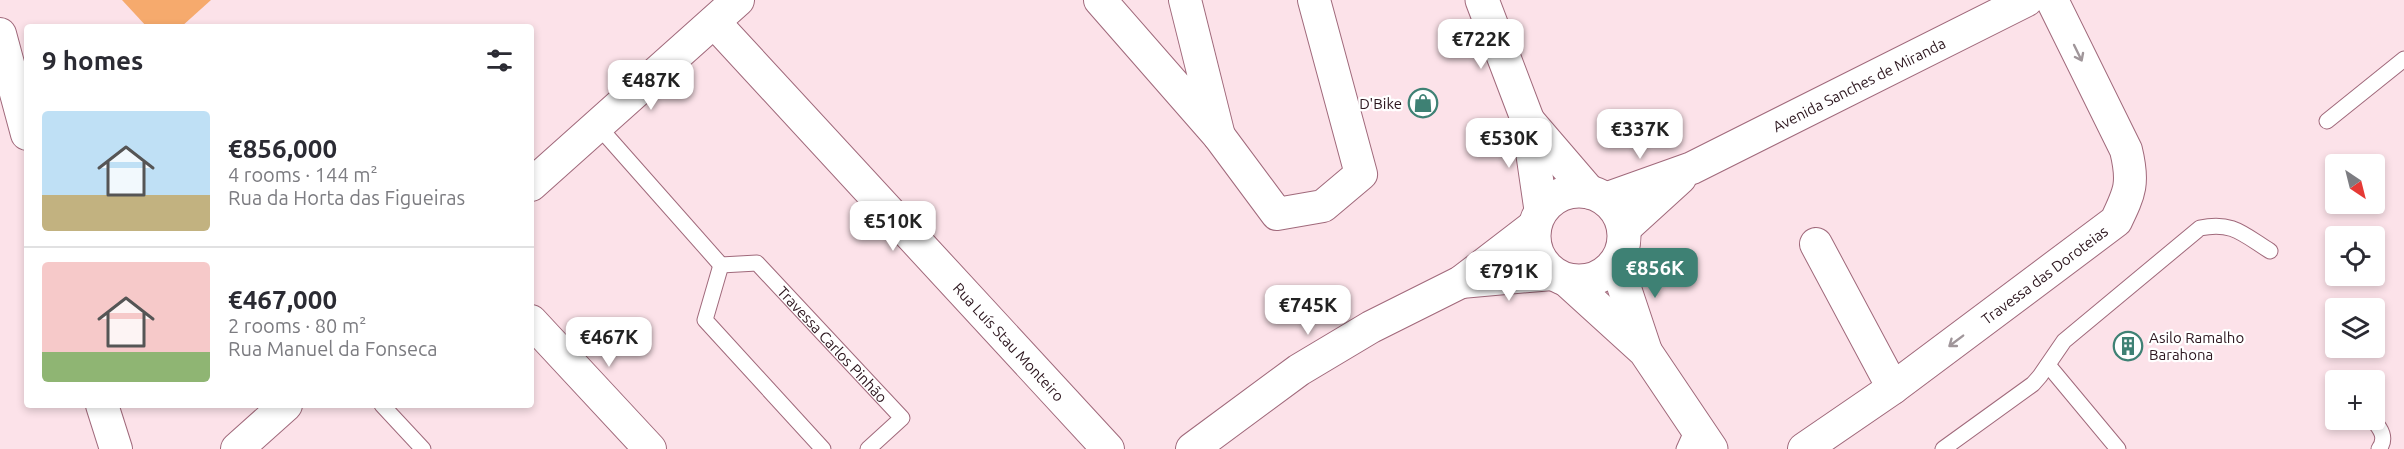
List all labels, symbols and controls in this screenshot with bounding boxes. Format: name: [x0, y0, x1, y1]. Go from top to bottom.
pin: €722K: [1439, 19, 1523, 70]
text: €722K: [1452, 27, 1510, 50]
street label: Avenida Sanches de Miranda: [1770, 34, 1948, 135]
one-way arrow: [2073, 43, 2084, 61]
icon: filters: [483, 44, 516, 77]
text: 9 homes: [42, 46, 143, 75]
pin: €487K: [609, 60, 693, 111]
text: €487K: [622, 68, 680, 91]
shop icon: D'Bike: [1407, 87, 1439, 119]
place label: D'Bike: [1359, 95, 1402, 112]
pin: €337K: [1598, 109, 1682, 160]
text: €337K: [1611, 117, 1669, 140]
pin: €530K: [1467, 118, 1551, 169]
text: €530K: [1480, 126, 1538, 149]
text: €856,000: [228, 134, 337, 163]
icon: home: [90, 135, 162, 207]
north arrow: [2325, 154, 2385, 214]
map controls: [2325, 154, 2385, 430]
text: 4 rooms · 144 m²: [228, 163, 378, 186]
text: Rua da Horta das Figueiras: [228, 186, 465, 209]
pin: €510K: [851, 201, 935, 252]
text: €510K: [864, 209, 922, 232]
street label: Travessa das Doroteias: [1978, 222, 2111, 327]
button: locate: [2325, 226, 2385, 286]
pin: €856K: [1613, 248, 1697, 299]
pin: €791K: [1467, 251, 1551, 302]
text: €856K: [1626, 256, 1684, 279]
text: €791K: [1480, 259, 1538, 282]
street label: Rua Luís Stau Monteiro: [950, 279, 1068, 404]
street label: Travessa Carlos Pinhão: [774, 283, 891, 406]
text: €467,000: [228, 285, 337, 314]
pin: €745K: [1266, 285, 1350, 336]
icon: home: [90, 286, 162, 358]
text: €745K: [1279, 293, 1337, 316]
button: layers: [2325, 298, 2385, 358]
text: 2 rooms · 80 m²: [228, 314, 366, 337]
pin: €467K: [567, 317, 651, 368]
text: €467K: [580, 325, 638, 348]
place label: Asilo Ramalho Barahona: [2149, 329, 2244, 363]
building icon: Asilo Ramalho Barahona: [2112, 330, 2144, 362]
one-way arrow: [1948, 335, 1964, 348]
text: Rua Manuel da Fonseca: [228, 337, 438, 360]
button: +: [2325, 370, 2385, 430]

